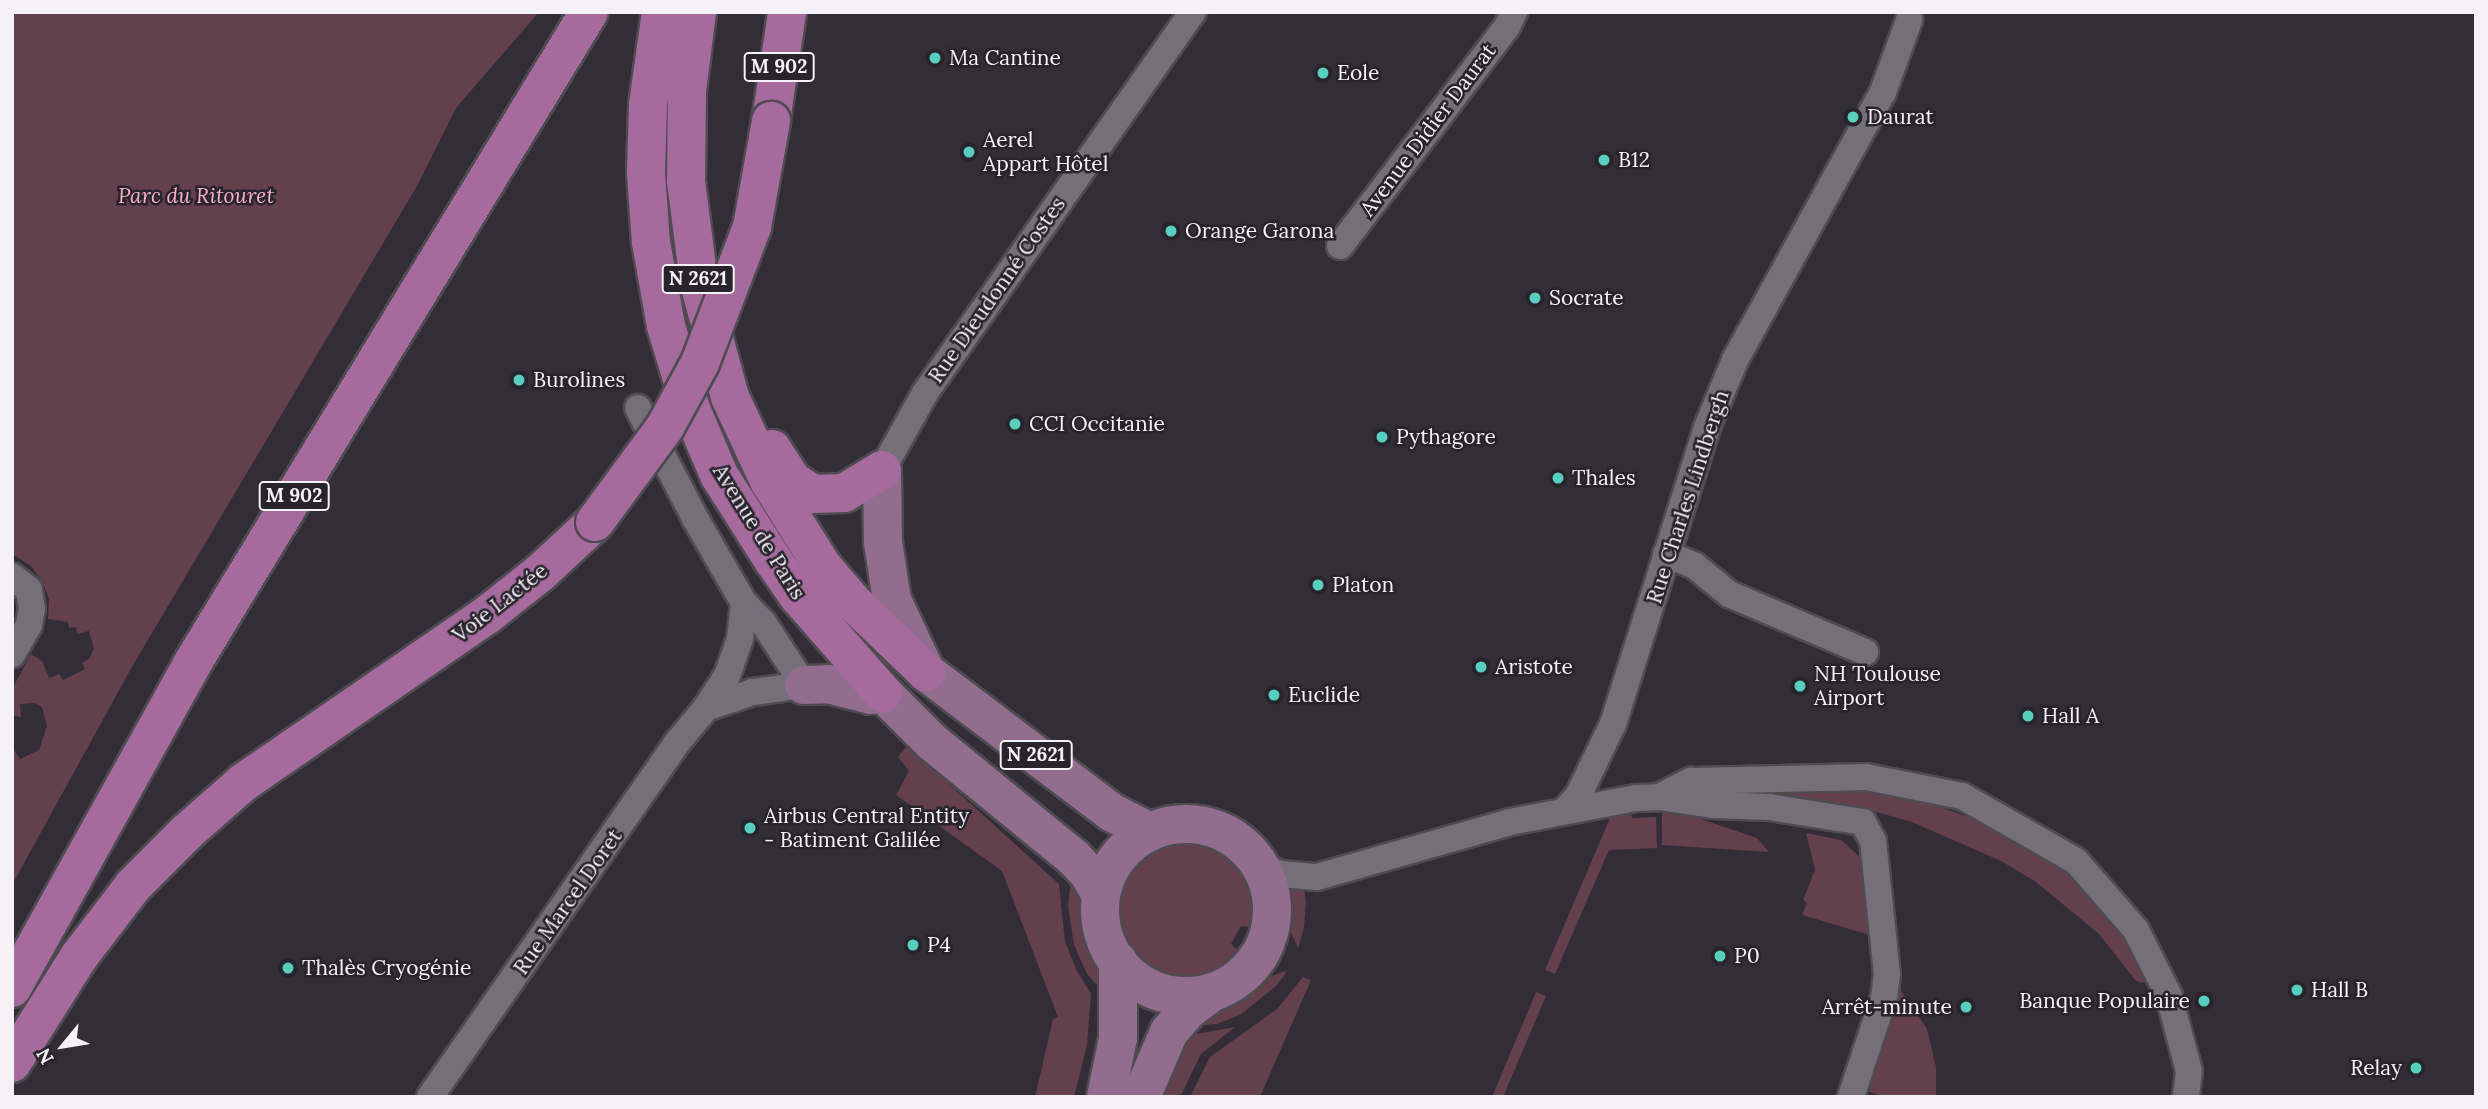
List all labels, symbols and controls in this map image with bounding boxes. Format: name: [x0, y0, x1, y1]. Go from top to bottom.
street label: Avenue Didier Daurat: [1355, 39, 1501, 221]
place label: Ma Cantine: [949, 45, 1061, 71]
marker: Ma Cantine: [927, 50, 943, 66]
road number: M 902: [742, 52, 816, 82]
place label: Eole: [1337, 60, 1379, 86]
marker: Eole: [1315, 65, 1331, 81]
place label: Daurat: [1867, 104, 1934, 130]
marker: Daurat: [1845, 109, 1861, 125]
place label: Aerel Appart Hôtel: [983, 127, 1108, 177]
marker: Aerel Appart Hôtel: [961, 144, 977, 160]
place label: B12: [1618, 147, 1650, 173]
marker: B12: [1596, 152, 1612, 168]
park label: Parc du Ritouret: [118, 183, 274, 209]
street label: Rue Dieudonné Costes: [923, 192, 1071, 388]
place label: Orange Garona: [1185, 218, 1334, 244]
marker: Orange Garona: [1163, 223, 1179, 239]
road number: N 2621: [661, 264, 735, 294]
place label: Socrate: [1549, 285, 1624, 311]
marker: Socrate: [1527, 290, 1543, 306]
place label: Burolines: [533, 367, 625, 393]
marker: Burolines: [511, 372, 527, 388]
street label: Rue Charles Lindbergh: [1642, 387, 1734, 607]
place label: CCI Occitanie: [1029, 411, 1165, 437]
marker: CCI Occitanie: [1007, 416, 1023, 432]
place label: Pythagore: [1396, 424, 1496, 450]
marker: Pythagore: [1374, 429, 1390, 445]
street label: Avenue de Paris: [707, 460, 811, 604]
place label: Thales: [1572, 465, 1636, 491]
marker: Thales: [1550, 470, 1566, 486]
road number: M 902: [257, 481, 331, 512]
street label: Voie Lactée: [448, 558, 552, 648]
place label: Platon: [1332, 572, 1394, 598]
marker: Platon: [1310, 577, 1326, 593]
place label: Aristote: [1495, 654, 1573, 680]
marker: Aristote: [1473, 659, 1489, 675]
place label: NH Toulouse Airport: [1814, 661, 1941, 711]
marker: NH Toulouse Airport: [1792, 678, 1808, 694]
place label: Euclide: [1288, 682, 1360, 708]
marker: Euclide: [1266, 687, 1282, 703]
place label: Hall A: [2042, 703, 2099, 729]
marker: Hall A: [2020, 708, 2036, 724]
road number: N 2621: [999, 740, 1073, 770]
place label: Airbus Central Entity - Batiment Galilée: [764, 803, 969, 853]
marker: Airbus Central Entity - Batiment Galilée: [742, 820, 758, 836]
street label: Rue Marcel Doret: [508, 824, 628, 980]
place label: P4: [927, 932, 951, 958]
marker: P4: [905, 937, 921, 953]
place label: P0: [1734, 943, 1760, 969]
marker: P0: [1712, 948, 1728, 964]
place label: Thalès Cryogénie: [302, 955, 471, 981]
marker: Thalès Cryogénie: [280, 960, 296, 976]
place label: Hall B: [2311, 977, 2368, 1003]
marker: Hall B: [2289, 982, 2305, 998]
place label: Banque Populaire: [2019, 988, 2190, 1014]
marker: Banque Populaire: [2196, 993, 2212, 1009]
place label: Arrêt-minute: [1822, 994, 1952, 1020]
marker: Arrêt-minute: [1958, 999, 1974, 1015]
north arrow: [28, 1011, 98, 1081]
text: N: [31, 1044, 59, 1069]
place label: Relay: [2350, 1055, 2402, 1081]
marker: Relay: [2408, 1060, 2424, 1076]

